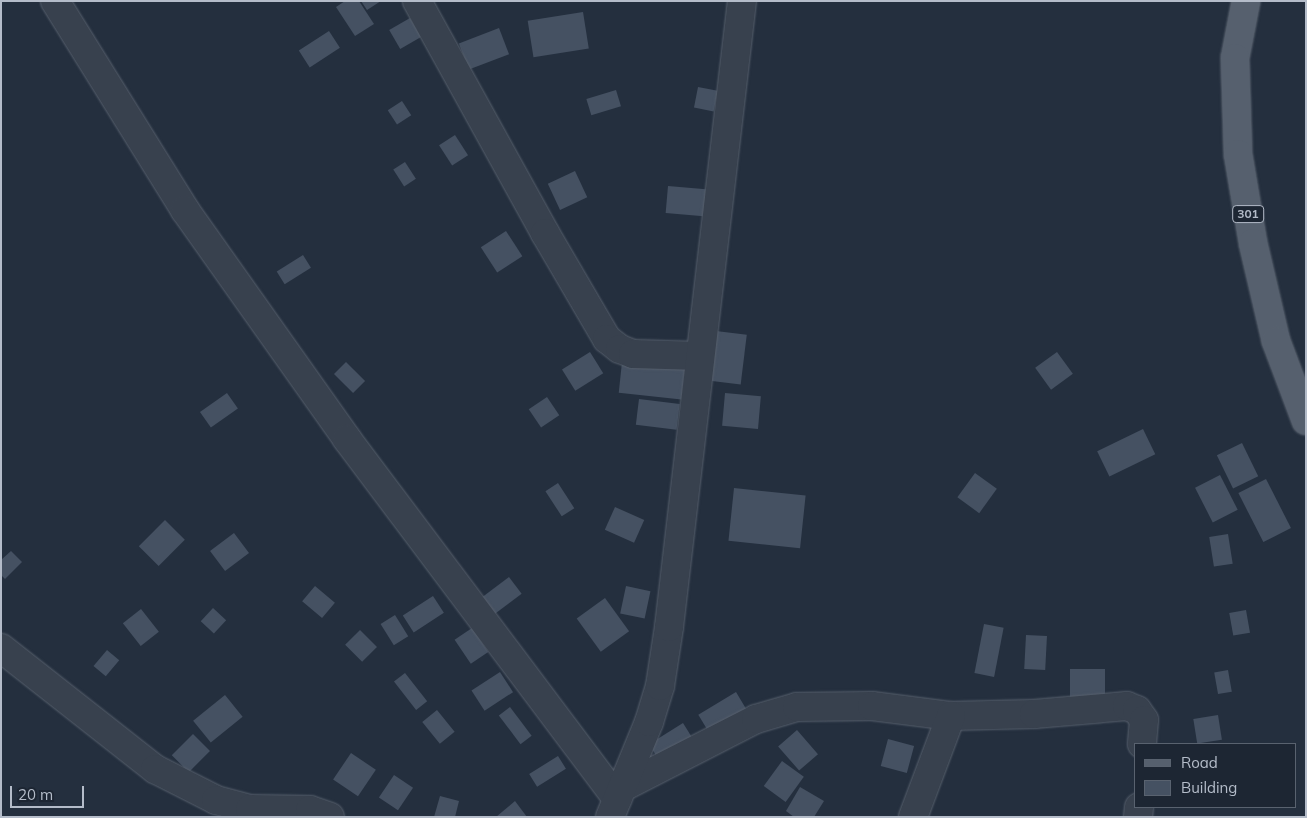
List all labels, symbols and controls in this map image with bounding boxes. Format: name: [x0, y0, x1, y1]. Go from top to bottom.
road number: 301: [1232, 204, 1264, 223]
legend: [1134, 743, 1297, 808]
text: Road: [1181, 753, 1218, 772]
scale bar: [12, 776, 86, 808]
text: Building: [1181, 778, 1237, 797]
text: 20 m: [18, 785, 53, 804]

